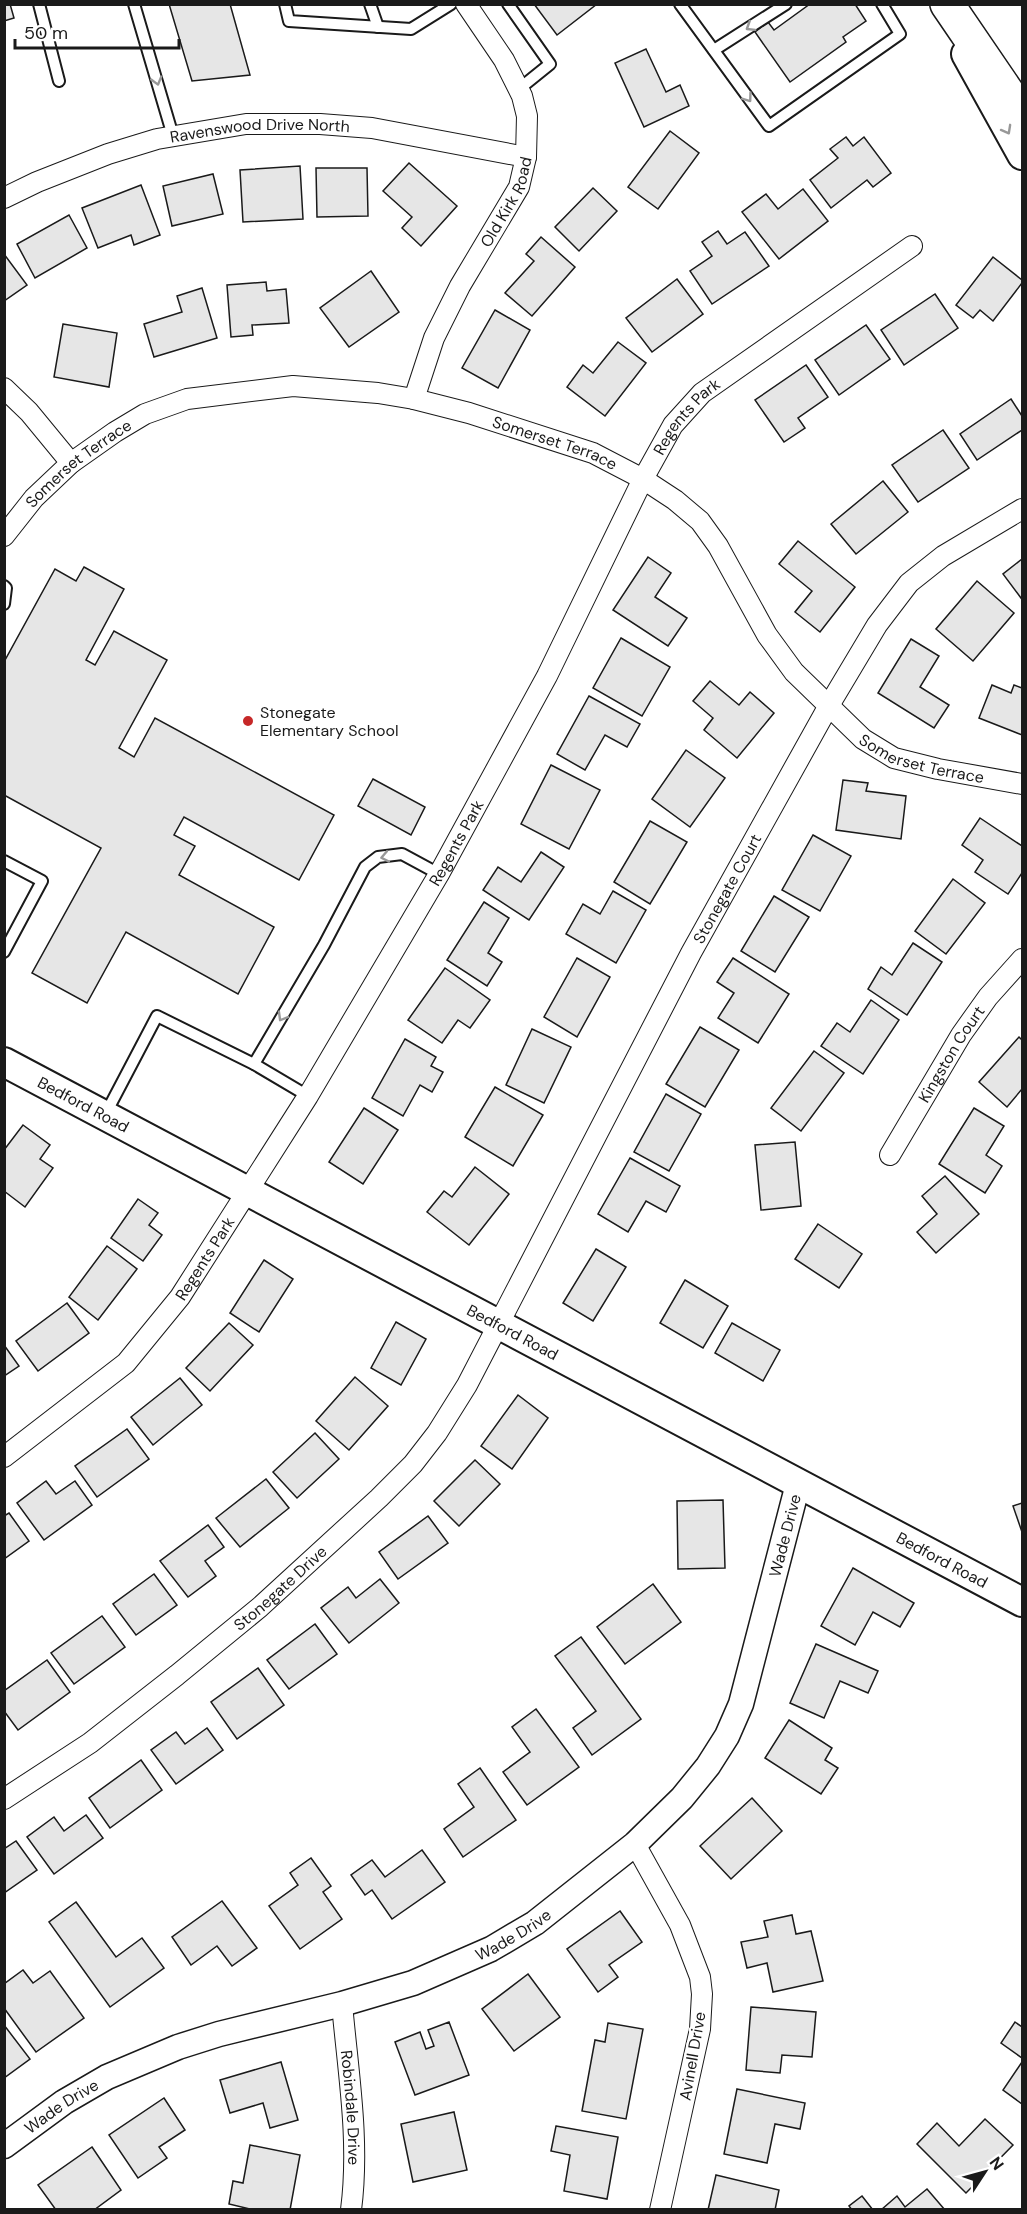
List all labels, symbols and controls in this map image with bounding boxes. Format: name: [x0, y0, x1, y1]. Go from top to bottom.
scale bar: [15, 12, 178, 50]
one-way arrow: [746, 20, 756, 32]
text: 50 m: [24, 21, 68, 45]
one-way arrow: [150, 75, 162, 86]
one-way arrow: [741, 91, 752, 102]
street label: Ravenswood Drive North: [168, 114, 351, 148]
one-way arrow: [1000, 124, 1011, 134]
street label: Old Kirk Road: [476, 155, 537, 251]
street label: Regents Park: [649, 374, 724, 459]
street label: Somerset Terrace: [490, 411, 621, 475]
street label: Somerset Terrace: [21, 415, 135, 512]
place label: Stonegate Elementary School: [260, 702, 398, 741]
marker: Stonegate Elementary School: [241, 714, 255, 728]
street label: Somerset Terrace: [855, 729, 986, 788]
street label: Regents Park: [424, 796, 489, 890]
street label: Stonegate Court: [688, 830, 766, 947]
one-way arrow: [381, 850, 391, 863]
street label: Kingston Court: [913, 1002, 990, 1107]
one-way arrow: [277, 1011, 289, 1021]
street label: Bedford Road: [34, 1072, 133, 1137]
street label: Regents Park: [171, 1213, 239, 1305]
street label: Bedford Road: [463, 1299, 562, 1365]
street label: Wade Drive: [764, 1492, 806, 1579]
street label: Bedford Road: [893, 1527, 991, 1593]
street label: Stonegate Drive: [229, 1541, 331, 1635]
street label: Wade Drive: [472, 1904, 555, 1966]
street label: Avinell Drive: [674, 2010, 711, 2102]
street label: Robindale Drive: [336, 2049, 364, 2165]
street label: Wade Drive: [20, 2074, 102, 2139]
north arrow: [955, 2142, 1015, 2202]
text: N: [985, 2153, 1009, 2174]

